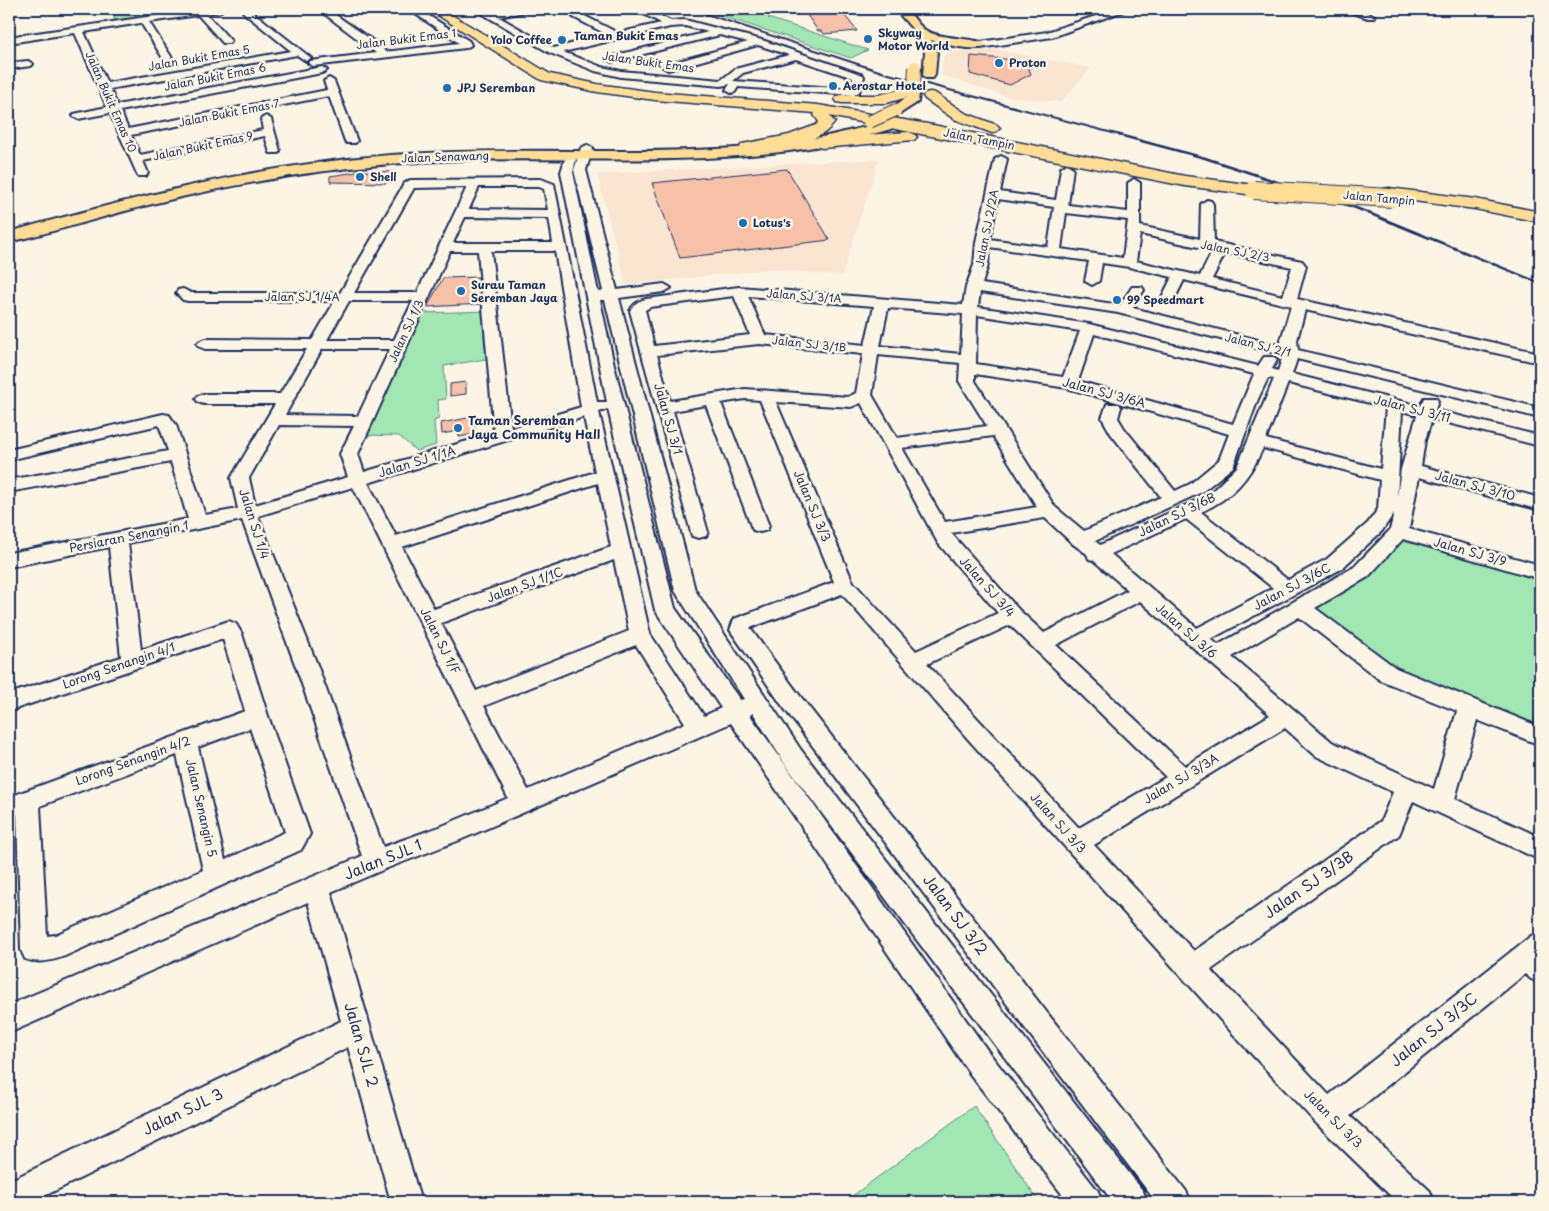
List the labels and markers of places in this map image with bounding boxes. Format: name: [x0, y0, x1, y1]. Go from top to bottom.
place label: Skyway Motor World: [878, 24, 950, 54]
place label: Yolo Coffee: [490, 31, 553, 48]
marker: Skyway Motor World: [862, 33, 874, 45]
marker: Yolo Coffee: [556, 34, 568, 46]
place label: Proton: [1009, 54, 1047, 71]
marker: Proton: [993, 57, 1005, 69]
place label: Aerostar Hotel: [842, 77, 926, 94]
place label: JPJ Seremban: [457, 79, 535, 96]
marker: Aerostar Hotel: [827, 80, 839, 92]
marker: JPJ Seremban: [441, 82, 453, 94]
place label: Shell: [370, 168, 396, 185]
marker: Shell: [354, 171, 366, 183]
place label: Lotus's: [753, 214, 791, 231]
marker: Lotus's: [737, 217, 749, 229]
place label: Surau Taman Seremban Jaya: [471, 276, 558, 306]
marker: Surau Taman Seremban Jaya: [455, 285, 467, 297]
place label: 99 Speedmart: [1127, 291, 1204, 308]
marker: 99 Speedmart: [1111, 294, 1123, 306]
place label: Taman Seremban Jaya Community Hall: [468, 411, 600, 443]
marker: Taman Seremban Jaya Community Hall: [452, 422, 464, 434]

